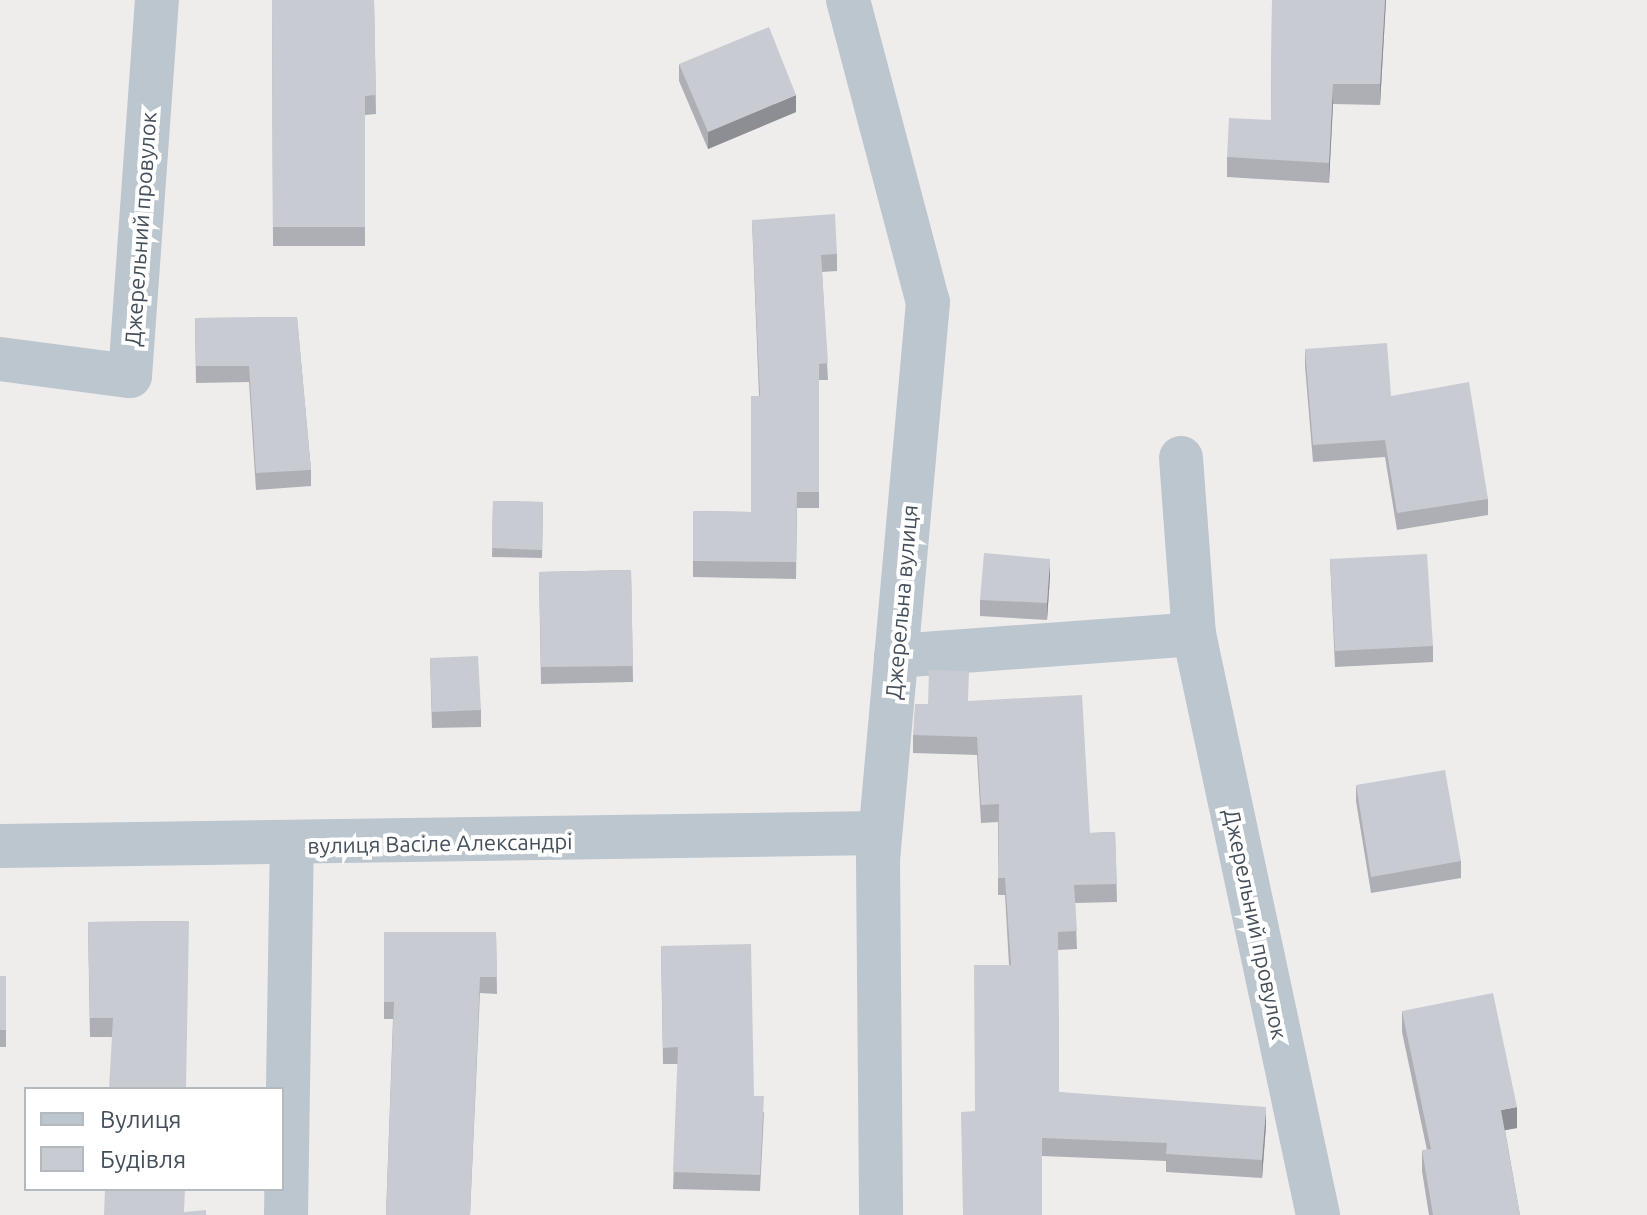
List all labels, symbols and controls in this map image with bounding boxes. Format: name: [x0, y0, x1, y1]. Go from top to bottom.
street label: Джерельний провулок: [119, 111, 161, 347]
street label: Джерельна вулиця: [879, 504, 923, 700]
street label: Джерельний провулок: [1219, 806, 1293, 1042]
street label: вулиця Васіле Александрі: [307, 827, 573, 859]
legend: [24, 1087, 284, 1191]
text: Вулиця: [100, 1106, 182, 1133]
text: Будівля: [100, 1146, 186, 1173]

